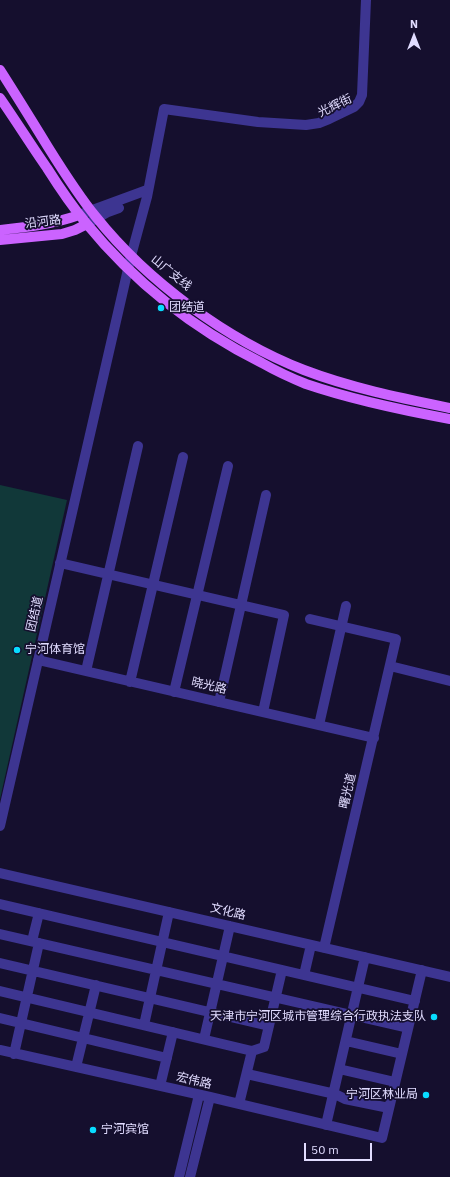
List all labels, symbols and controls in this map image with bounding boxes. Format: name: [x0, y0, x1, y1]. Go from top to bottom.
north arrow: [394, 16, 434, 56]
text: N: [410, 17, 418, 31]
street label: 光辉街: [316, 92, 354, 120]
street label: 沿河路: [24, 213, 62, 231]
street label: 山广支线: [148, 252, 194, 294]
place label: 团结道: [169, 301, 205, 315]
marker: 团结道: [156, 303, 166, 313]
street label: 团结道: [24, 595, 46, 633]
place label: 宁河体育馆: [25, 643, 85, 657]
marker: 宁河体育馆: [12, 645, 22, 655]
street label: 晓光路: [190, 675, 228, 697]
street label: 曙光道: [337, 772, 359, 810]
street label: 文化路: [209, 901, 247, 923]
place label: 天津市宁河区城市管理综合行政执法支队: [210, 1010, 426, 1024]
marker: 天津市宁河区城市管理综合行政执法支队: [429, 1012, 439, 1022]
street label: 宏伟路: [175, 1070, 213, 1092]
place label: 宁河区林业局: [346, 1088, 418, 1102]
marker: 宁河区林业局: [421, 1090, 431, 1100]
place label: 宁河宾馆: [101, 1123, 149, 1137]
marker: 宁河宾馆: [88, 1125, 98, 1135]
scale bar: [306, 1135, 374, 1161]
text: 50 m: [311, 1142, 339, 1157]

